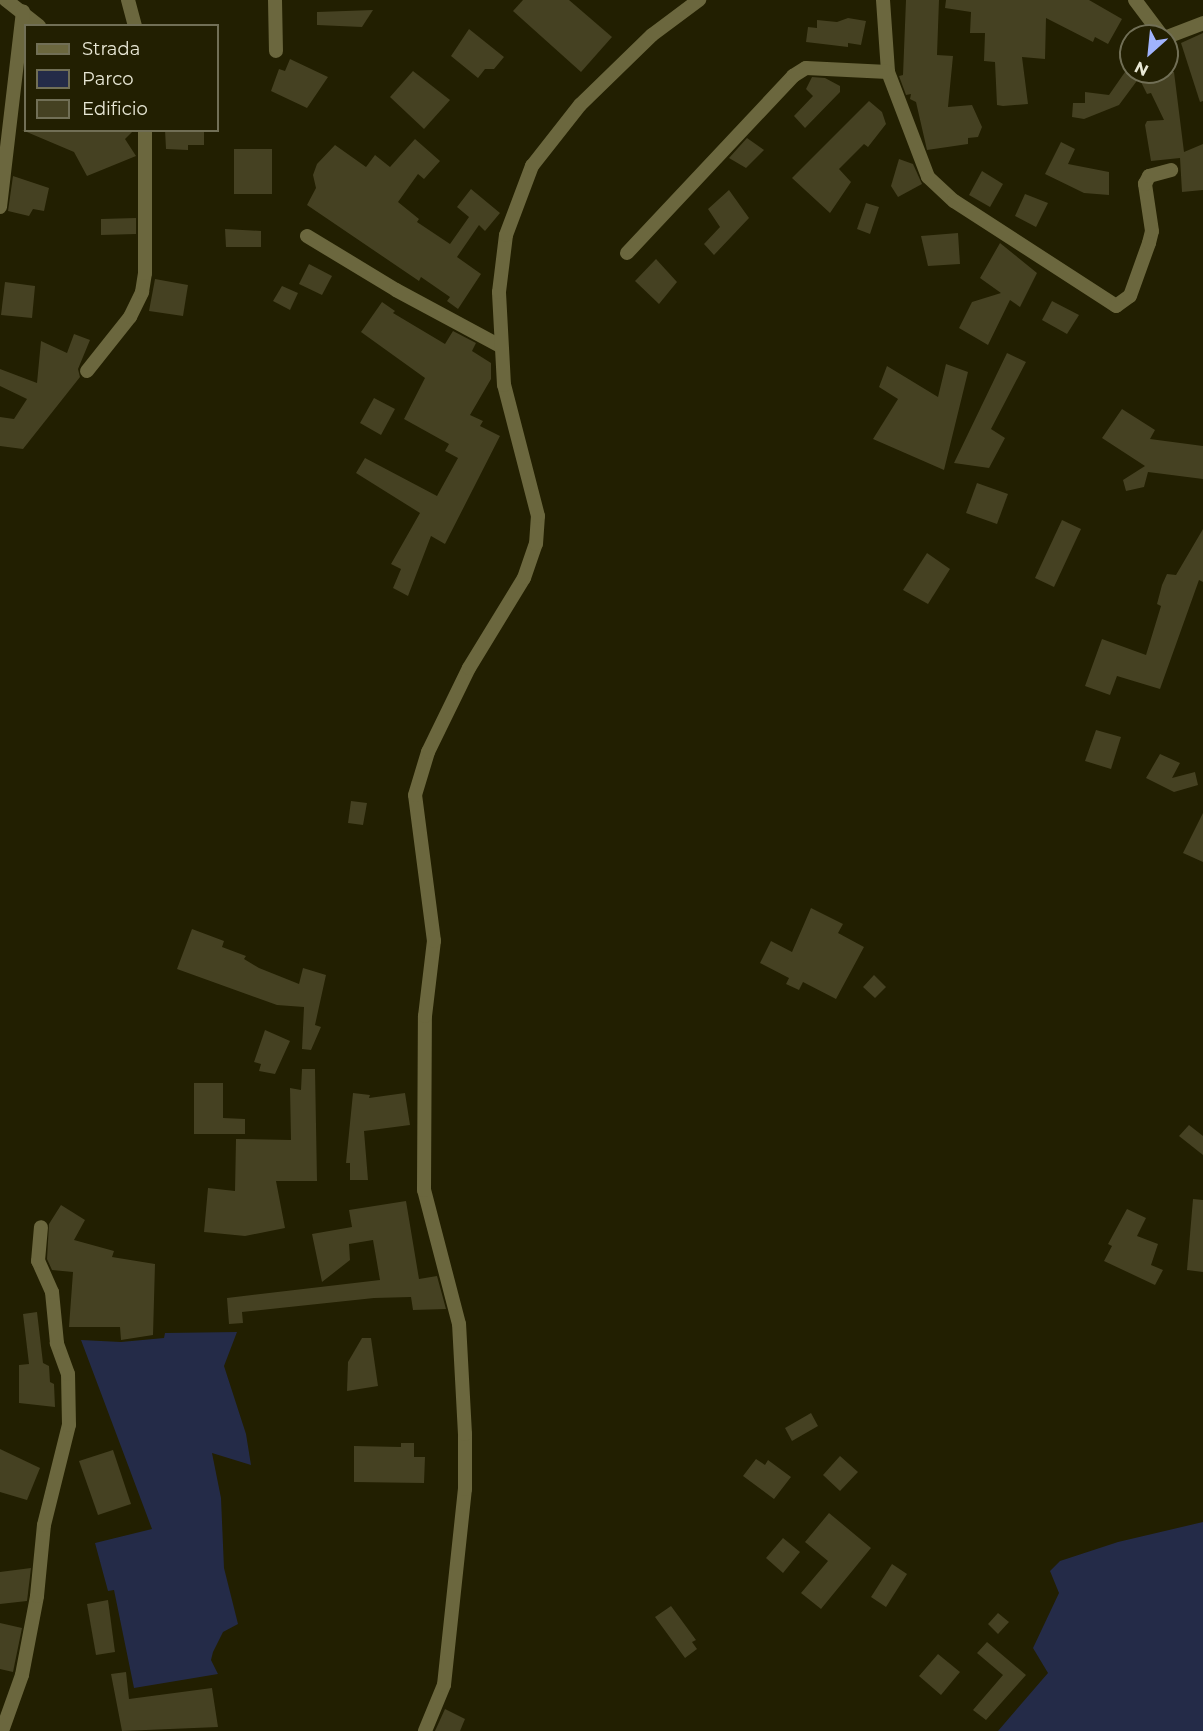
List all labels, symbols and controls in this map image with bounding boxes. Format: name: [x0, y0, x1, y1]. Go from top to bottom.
legend: [24, 24, 219, 132]
north arrow: [1119, 24, 1179, 84]
text: Strada: [82, 38, 140, 60]
text: N: [1131, 57, 1152, 80]
text: Parco: [82, 68, 134, 90]
text: Edificio: [82, 98, 148, 120]

